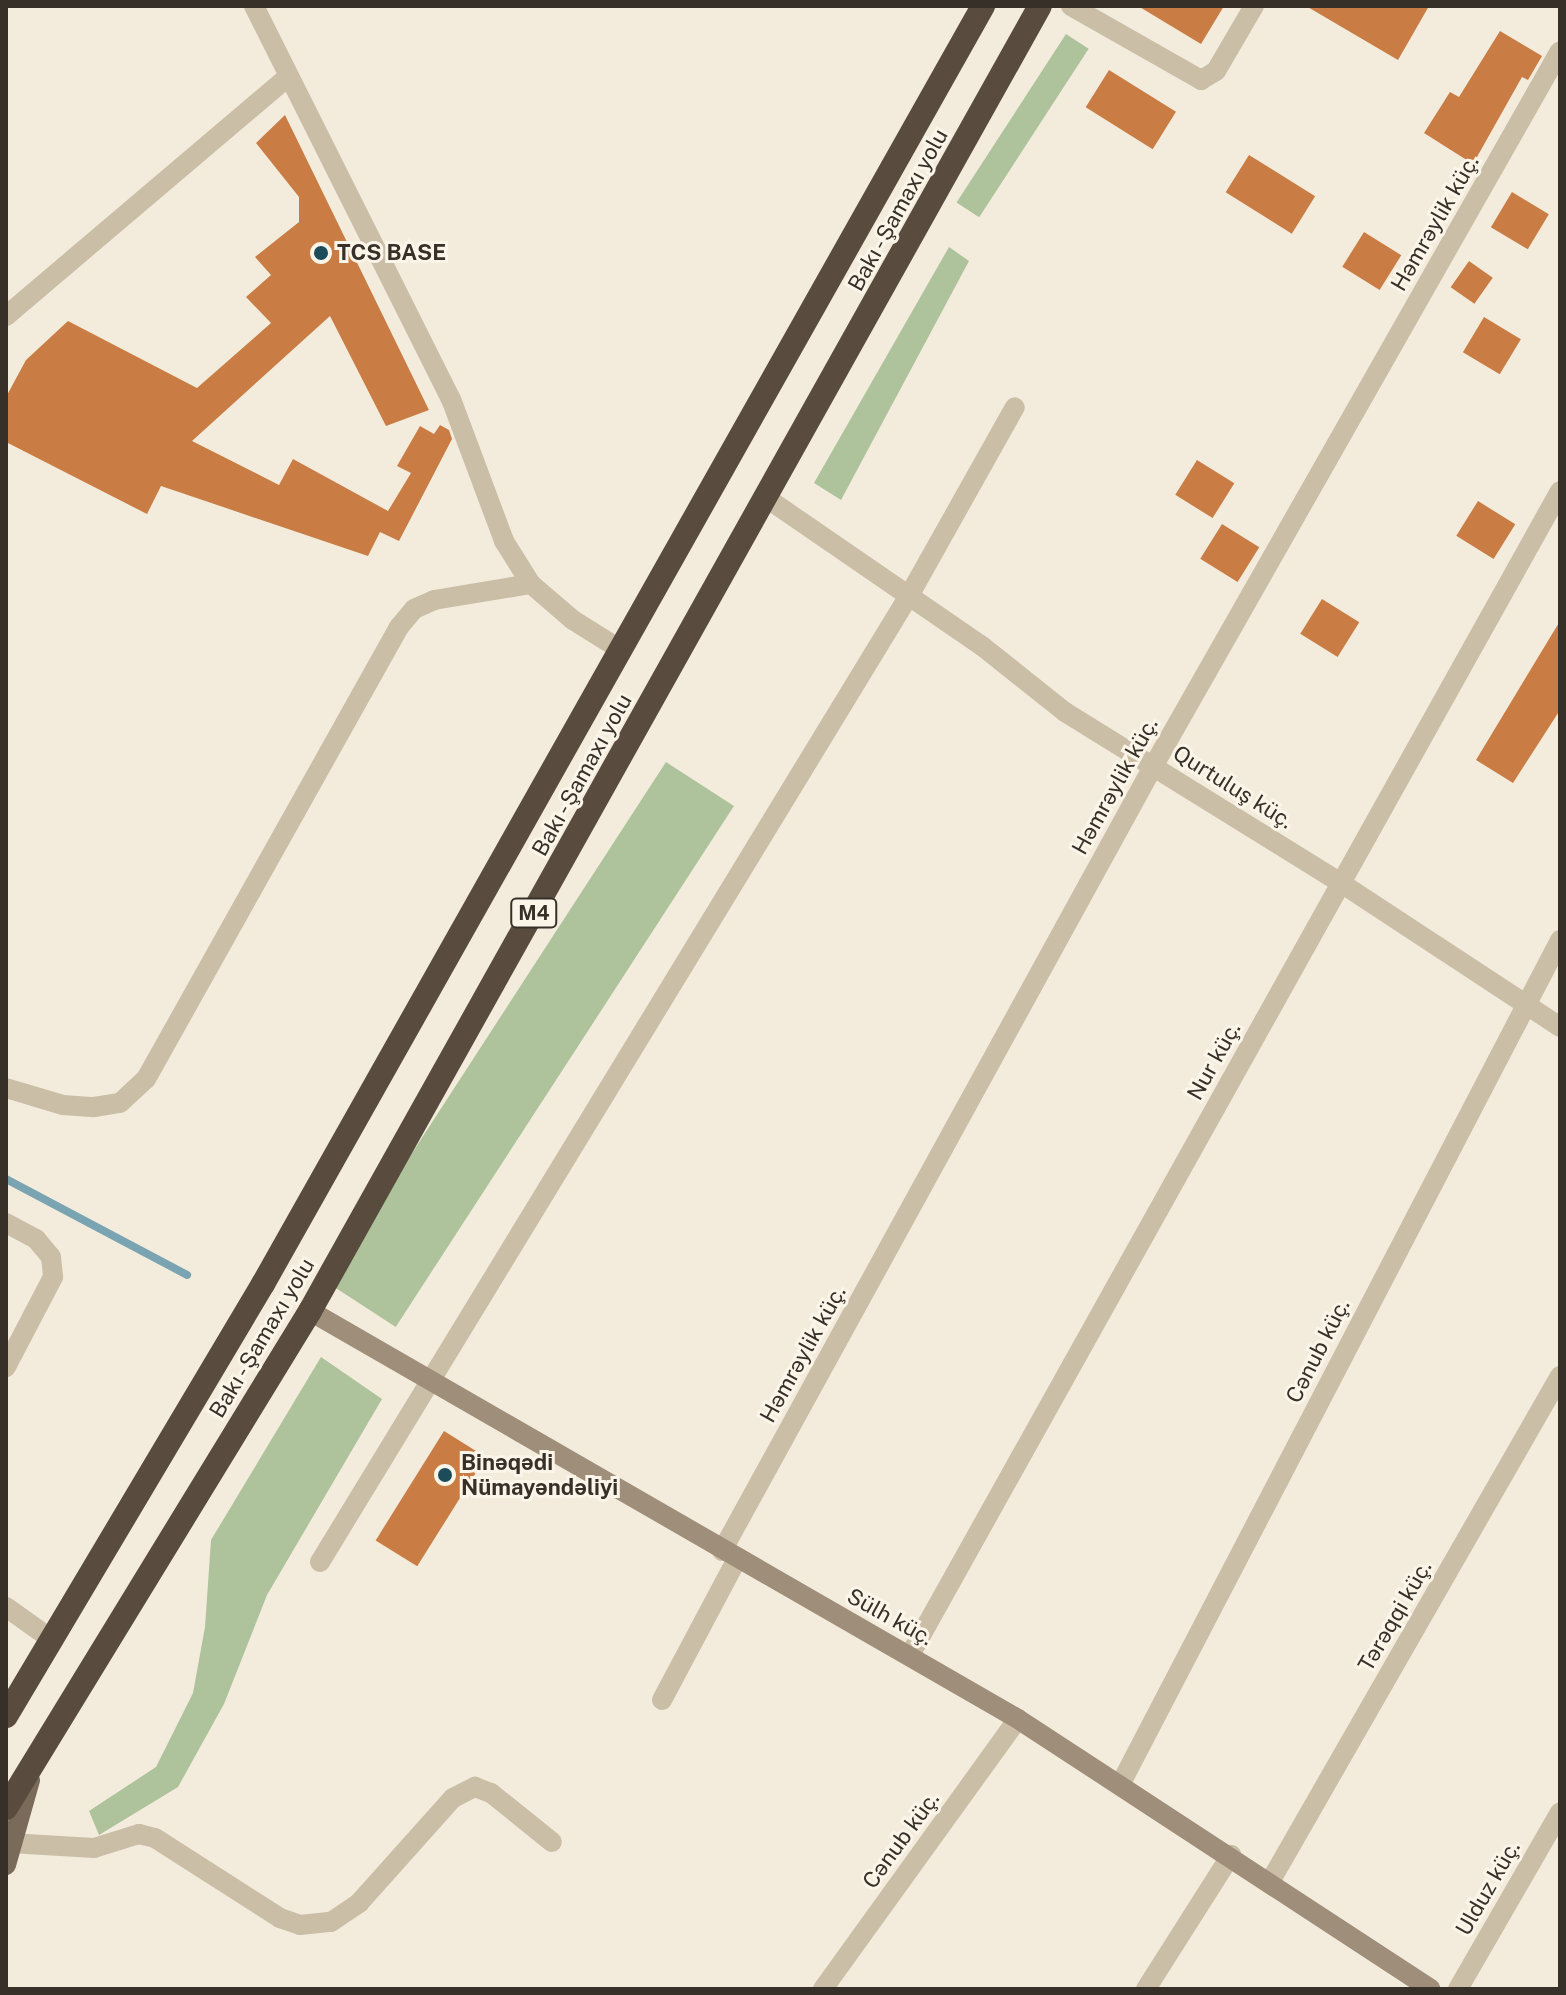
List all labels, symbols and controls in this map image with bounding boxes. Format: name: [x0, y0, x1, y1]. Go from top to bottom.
street label: Bakı - Şamaxı yolu: [841, 122, 955, 298]
street label: Həmrəylik küç.: [1385, 150, 1485, 296]
place label: TCS BASE: [337, 240, 446, 266]
marker: TCS BASE: [312, 244, 330, 262]
street label: Bakı - Şamaxı yolu: [525, 687, 639, 863]
street label: Həmrəylik küç.: [1067, 713, 1163, 859]
street label: Qurtuluş küç.: [1168, 740, 1298, 834]
road number: M4: [510, 897, 558, 929]
street label: Nur küç.: [1182, 1017, 1246, 1105]
street label: Bakı - Şamaxı yolu: [202, 1251, 322, 1425]
street label: Həmrəylik küç.: [755, 1281, 851, 1427]
street label: Cənub küç.: [1280, 1294, 1356, 1408]
place label: Binəqədi Nümayəndəliyi: [461, 1449, 618, 1500]
marker: Binəqədi Nümayəndəliyi: [436, 1466, 454, 1484]
street label: Tərəqqi küç.: [1353, 1556, 1437, 1676]
street label: Sülh küç.: [842, 1583, 938, 1651]
street label: Cənub küç.: [857, 1786, 945, 1894]
street label: Ulduz küç.: [1450, 1836, 1526, 1940]

